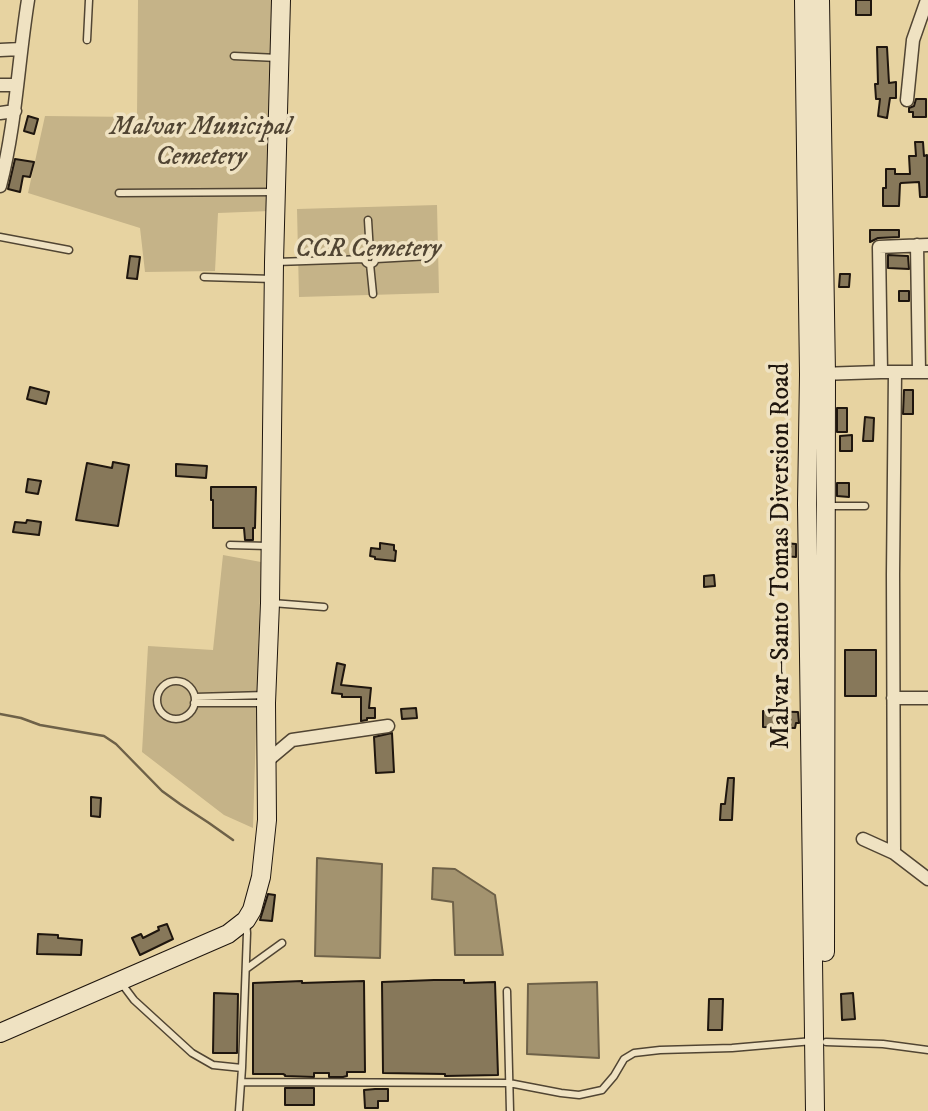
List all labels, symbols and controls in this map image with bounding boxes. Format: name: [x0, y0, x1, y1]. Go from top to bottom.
park label: Malvar Municipal Cemetery: [110, 113, 292, 174]
park label: CCR Cemetery: [295, 235, 441, 267]
street label: Malvar–Santo Tomas Diversion Road: [767, 363, 799, 749]

